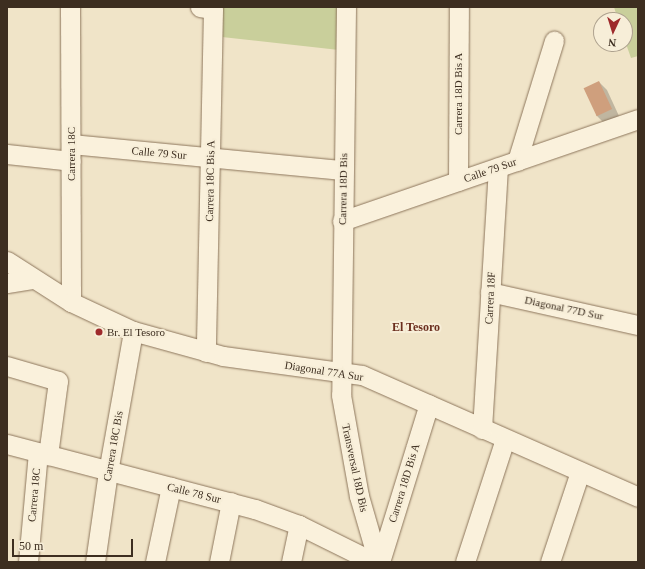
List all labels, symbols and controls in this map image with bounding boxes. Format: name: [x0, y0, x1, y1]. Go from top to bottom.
north arrow: [593, 12, 633, 52]
text: N: [608, 37, 617, 49]
street label: Carrera 18D Bis A: [451, 53, 465, 135]
street label: Carrera 18C: [64, 127, 78, 181]
street label: Carrera 18C Bis A: [203, 140, 217, 222]
street label: Calle 79 Sur: [131, 144, 187, 162]
street label: Carrera 18D Bis: [336, 153, 350, 225]
street label: Calle 79 Sur: [462, 155, 518, 185]
street label: Carrera 18F: [482, 271, 498, 325]
street label: Diagonal 77D Sur: [523, 293, 605, 323]
district label: El Tesoro: [392, 321, 440, 335]
place label: Br. El Tesoro: [107, 325, 165, 339]
marker: Br. El Tesoro: [94, 327, 104, 337]
street label: Diagonal 77A Sur: [283, 358, 365, 384]
street label: Carrera 18C Bis: [100, 410, 126, 482]
street label: Transversal 18D Bis: [339, 423, 371, 513]
street label: Carrera 18D Bis A: [386, 441, 422, 525]
street label: Carrera 18C: [25, 467, 43, 523]
street label: Calle 78 Sur: [166, 480, 222, 506]
scale bar: [14, 531, 135, 557]
text: 50 m: [19, 539, 43, 553]

